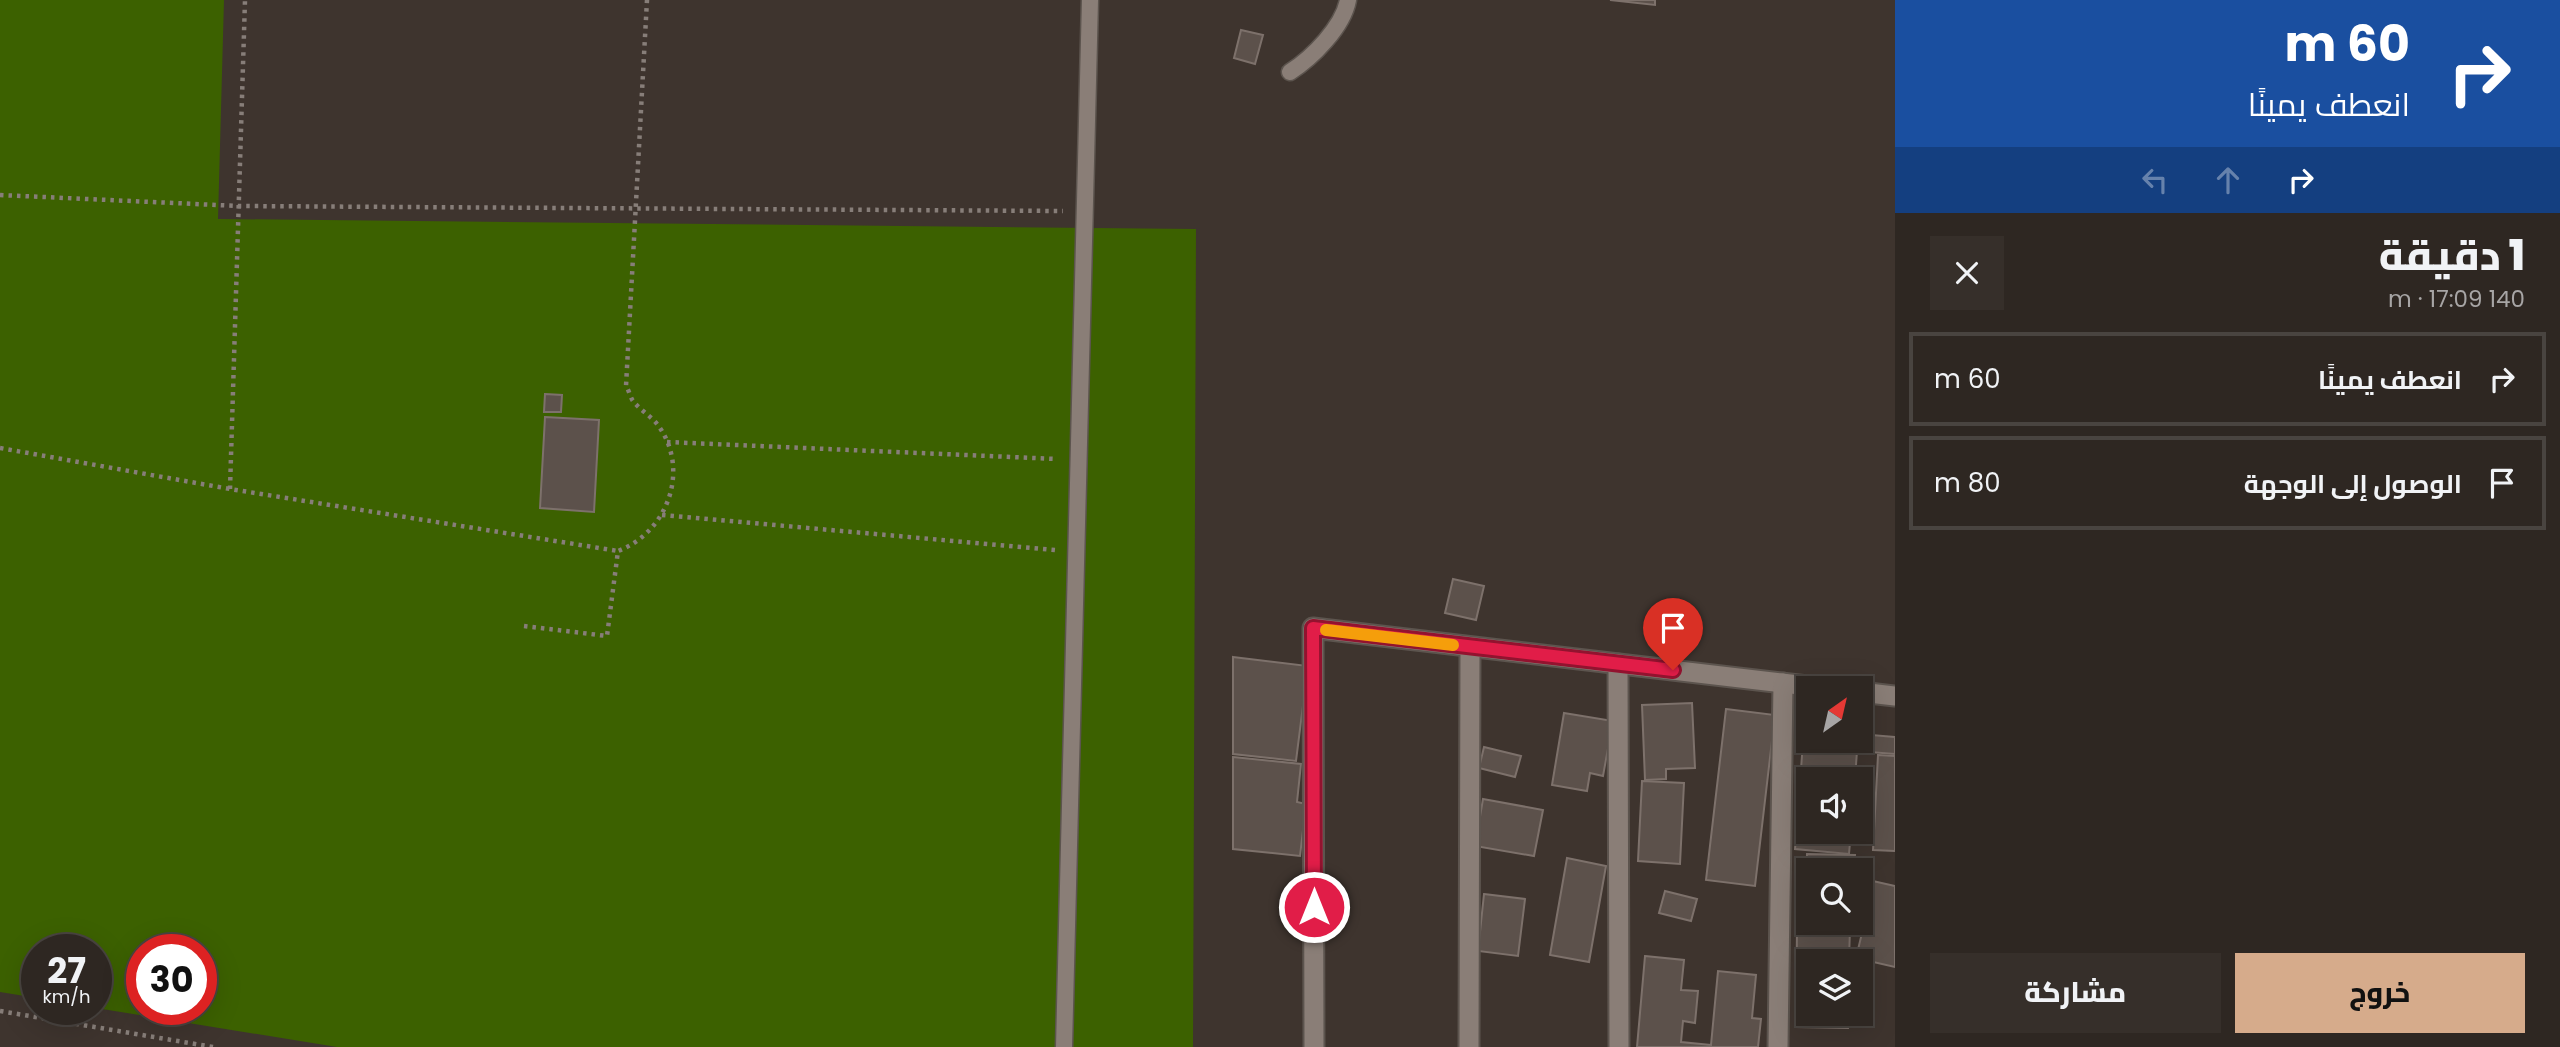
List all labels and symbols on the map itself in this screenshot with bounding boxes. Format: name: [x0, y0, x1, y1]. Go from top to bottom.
pin: [1643, 598, 1703, 670]
north arrow: [1796, 676, 1872, 752]
position arrow: [1277, 870, 1351, 944]
speed limit sign: 30: [126, 934, 217, 1025]

